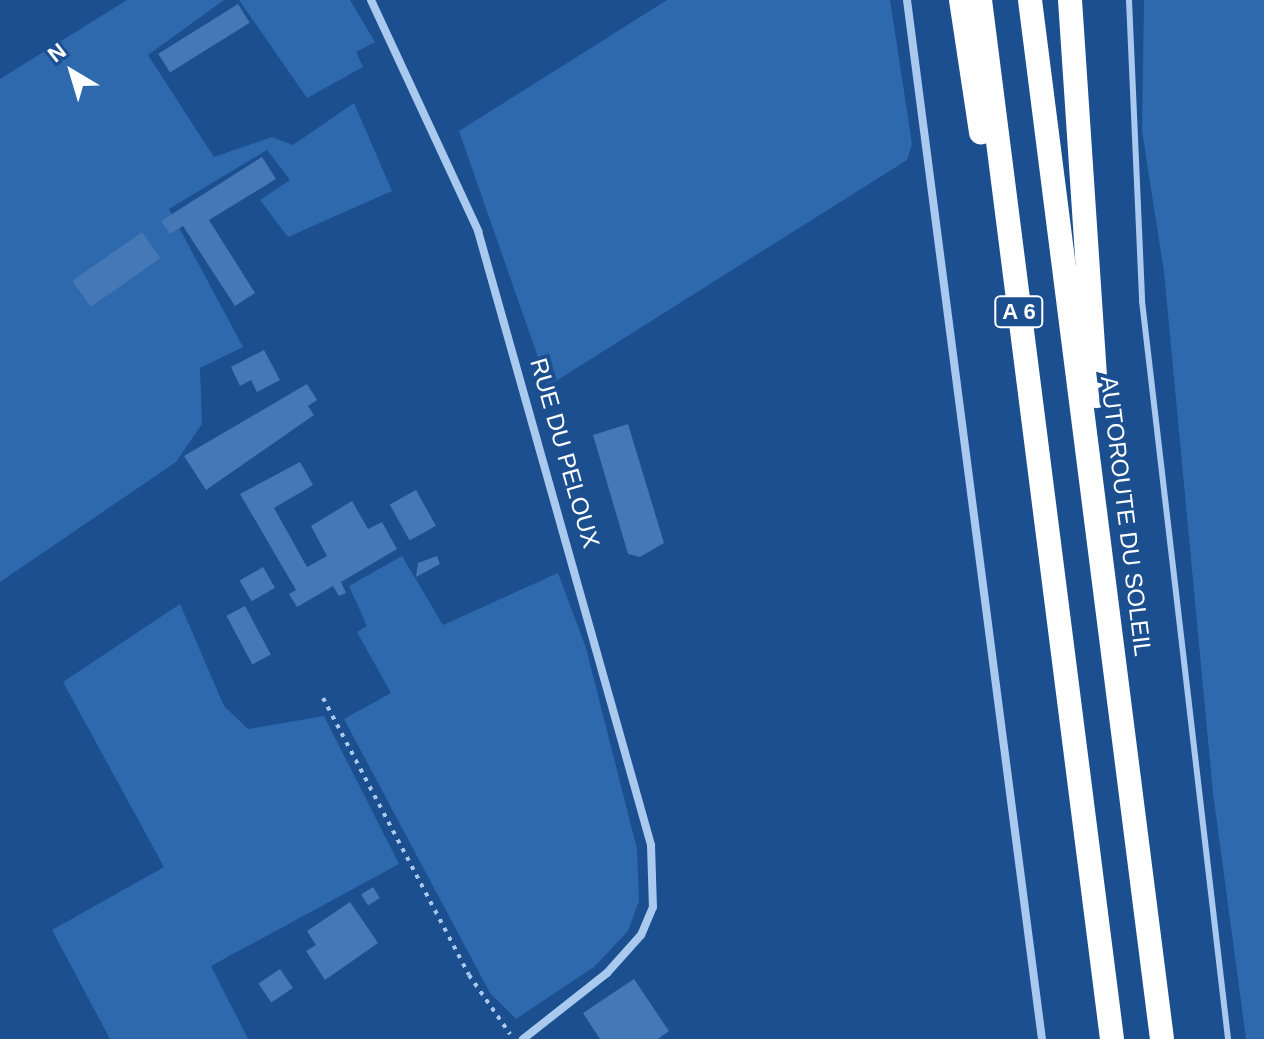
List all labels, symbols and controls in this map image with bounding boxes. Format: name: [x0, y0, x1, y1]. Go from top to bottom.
north arrow: [32, 32, 112, 112]
text: N: [43, 38, 71, 67]
road number: A 6: [993, 294, 1045, 330]
street label: RUE DU PELOUX: [524, 355, 606, 551]
street label: AUTOROUTE DU SOLEIL: [1095, 374, 1157, 658]

